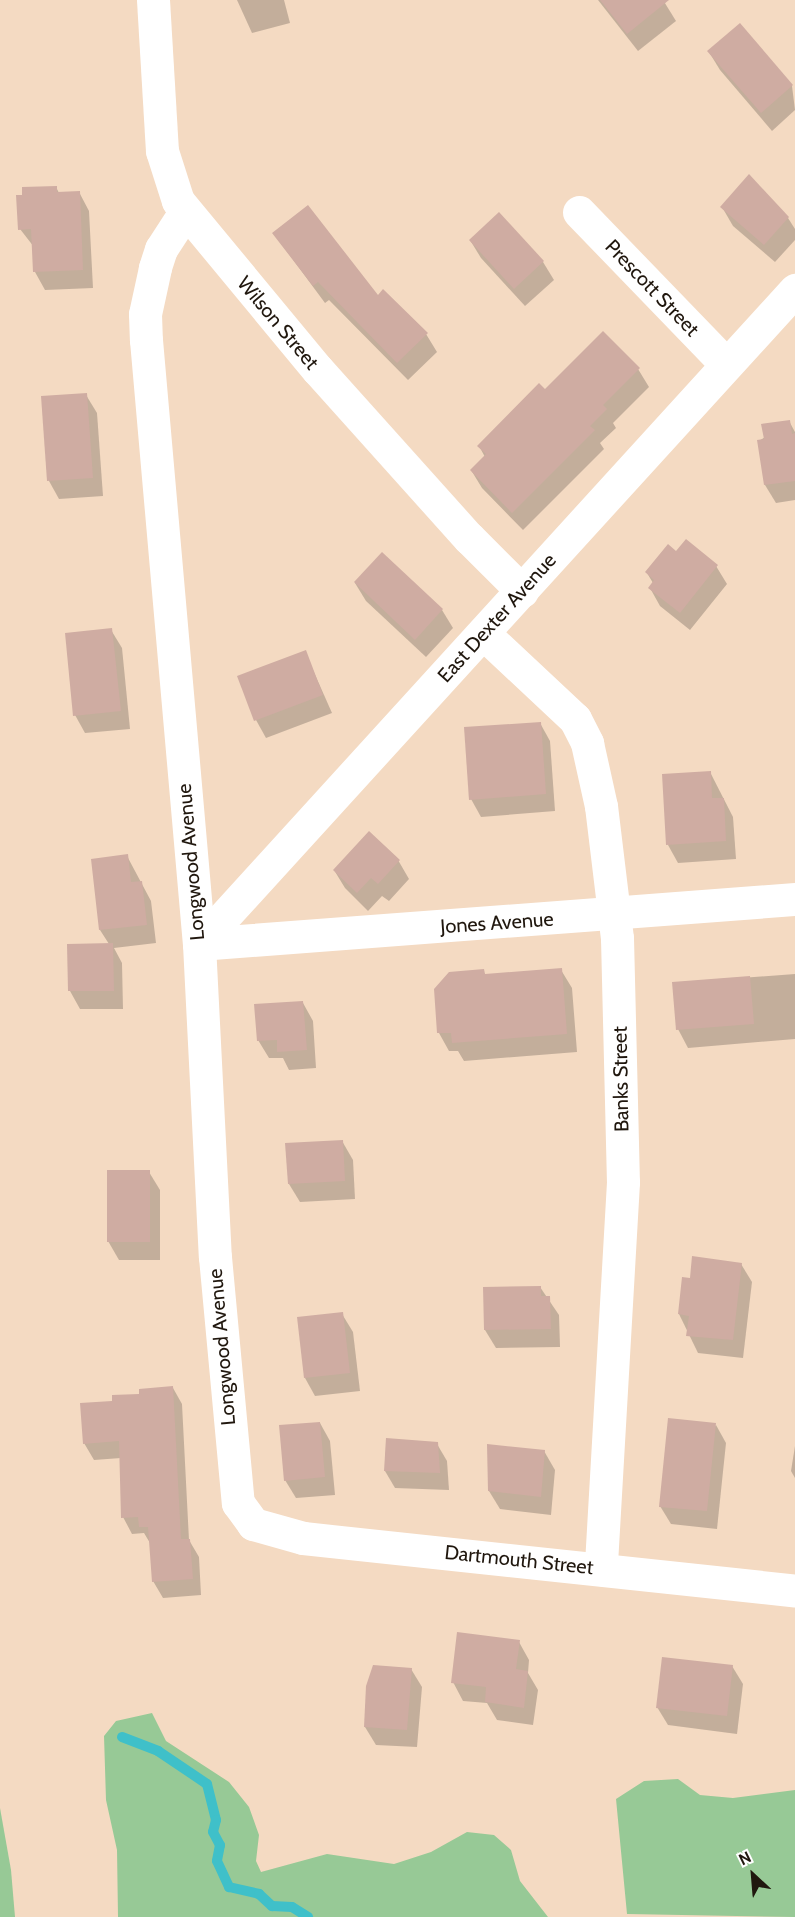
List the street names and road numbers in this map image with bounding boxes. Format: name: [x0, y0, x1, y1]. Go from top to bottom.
street label: Prescott Street: [600, 235, 704, 341]
street label: Wilson Street: [232, 272, 324, 374]
street label: East Dexter Avenue: [433, 549, 561, 687]
street label: Longwood Avenue: [172, 783, 210, 941]
street label: Jones Avenue: [440, 907, 554, 939]
street label: Banks Street: [608, 1026, 634, 1132]
street label: Longwood Avenue: [203, 1268, 241, 1426]
street label: Dartmouth Street: [443, 1540, 595, 1580]

